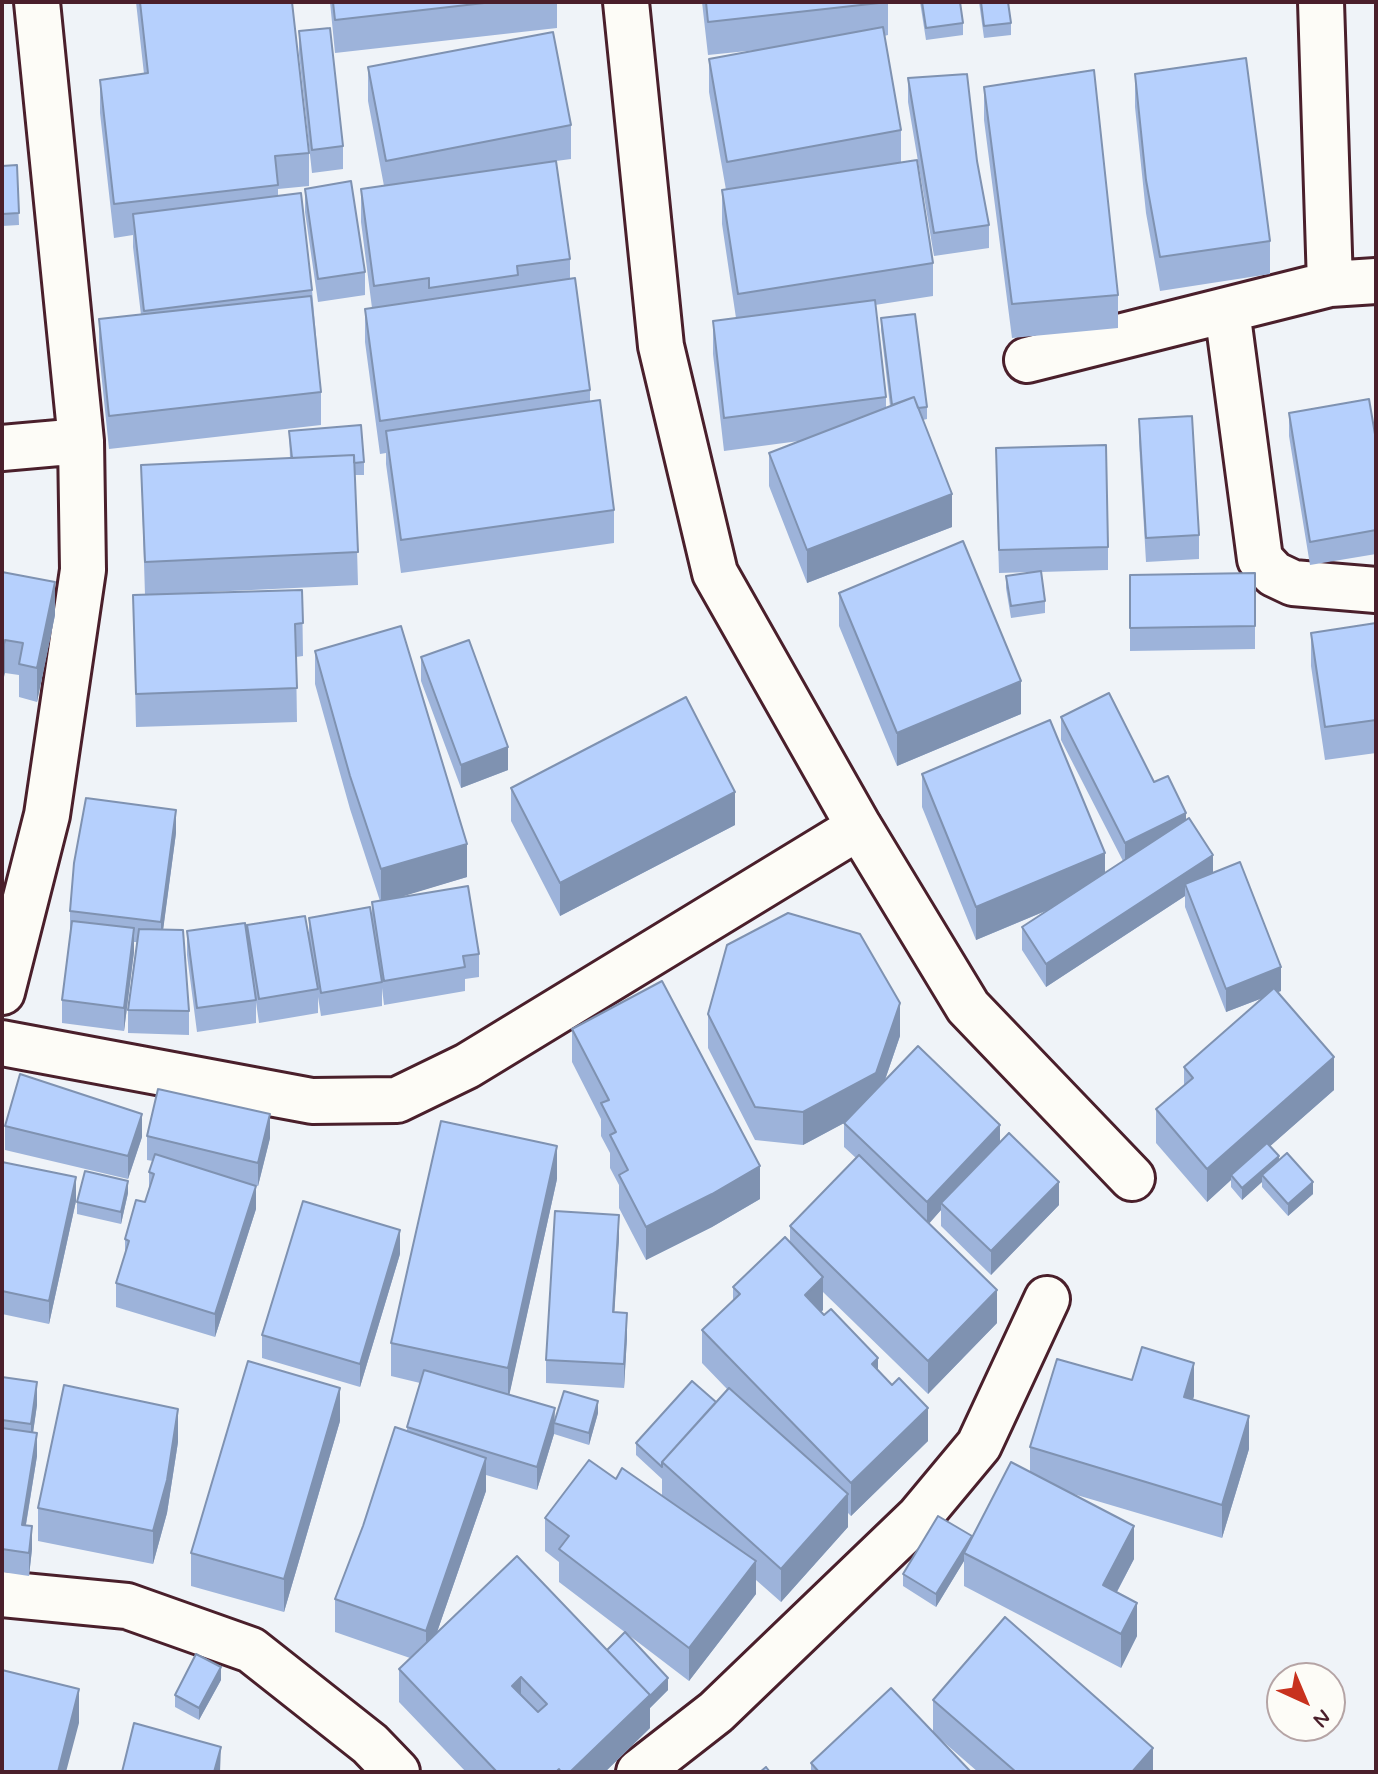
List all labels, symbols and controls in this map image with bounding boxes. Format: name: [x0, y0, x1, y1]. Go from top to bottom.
north arrow: [1266, 1662, 1346, 1742]
text: N: [1306, 1703, 1336, 1733]

